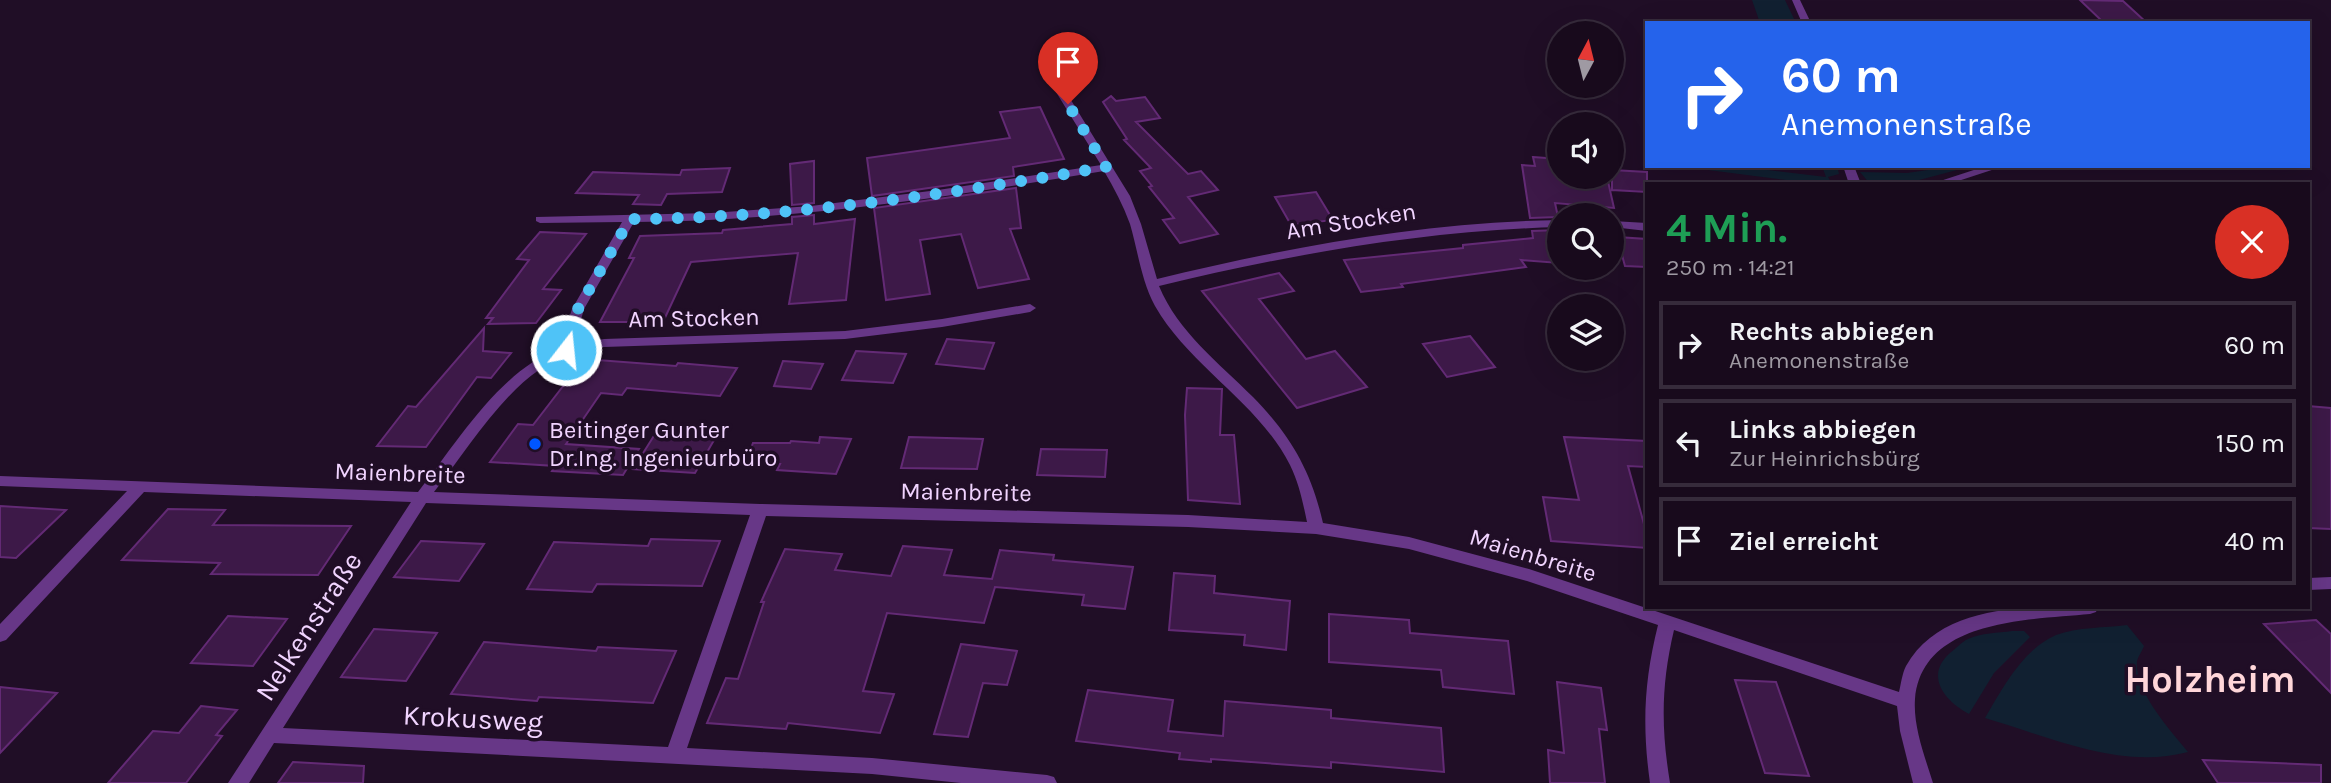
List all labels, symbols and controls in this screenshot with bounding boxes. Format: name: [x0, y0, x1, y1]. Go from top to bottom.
north arrow: [1547, 21, 1624, 98]
map controls: [1547, 21, 1624, 371]
pin: [1038, 32, 1098, 104]
icon: arrive: [1049, 43, 1087, 81]
text: 60 m: [1781, 47, 1901, 104]
icon: right: [1666, 49, 1757, 140]
text: Anemonenstraße: [1781, 106, 2032, 143]
button: sound: [1547, 112, 1624, 189]
street label: Am Stocken: [1284, 197, 1418, 245]
button: search: [1547, 203, 1624, 280]
text: 4 Min.: [1666, 203, 1787, 253]
button: close: [2215, 205, 2289, 279]
text: 250 m · 14:21: [1666, 254, 1795, 281]
button: layers: [1547, 294, 1624, 371]
street label: Am Stocken: [628, 303, 760, 333]
position arrow: [529, 313, 603, 387]
text: Rechts abbiegen: [1729, 316, 1935, 347]
icon: right: [1670, 326, 1708, 364]
text: 60 m: [2224, 330, 2285, 361]
text: Anemonenstraße: [1729, 347, 1909, 374]
text: Links abbiegen: [1729, 414, 1917, 445]
place label: Beitinger Gunter Dr.Ing. Ingenieurbüro: [549, 416, 777, 472]
icon: left: [1670, 424, 1708, 462]
text: 150 m: [2216, 428, 2285, 459]
marker: Beitinger Gunter Dr.Ing. Ingenieurbüro: [527, 436, 543, 452]
text: Zur Heinrichsbürg: [1729, 445, 1920, 472]
street label: Maienbreite: [334, 457, 466, 489]
street label: Maienbreite: [900, 477, 1032, 507]
street label: Maienbreite: [1466, 522, 1600, 588]
icon: arrive: [1670, 522, 1708, 560]
text: Ziel erreicht: [1729, 526, 1879, 557]
text: 40 m: [2225, 526, 2285, 557]
street label: Nelkenstraße: [248, 546, 369, 707]
district label: Holzheim: [2124, 657, 2296, 702]
street label: Krokusweg: [402, 698, 544, 739]

